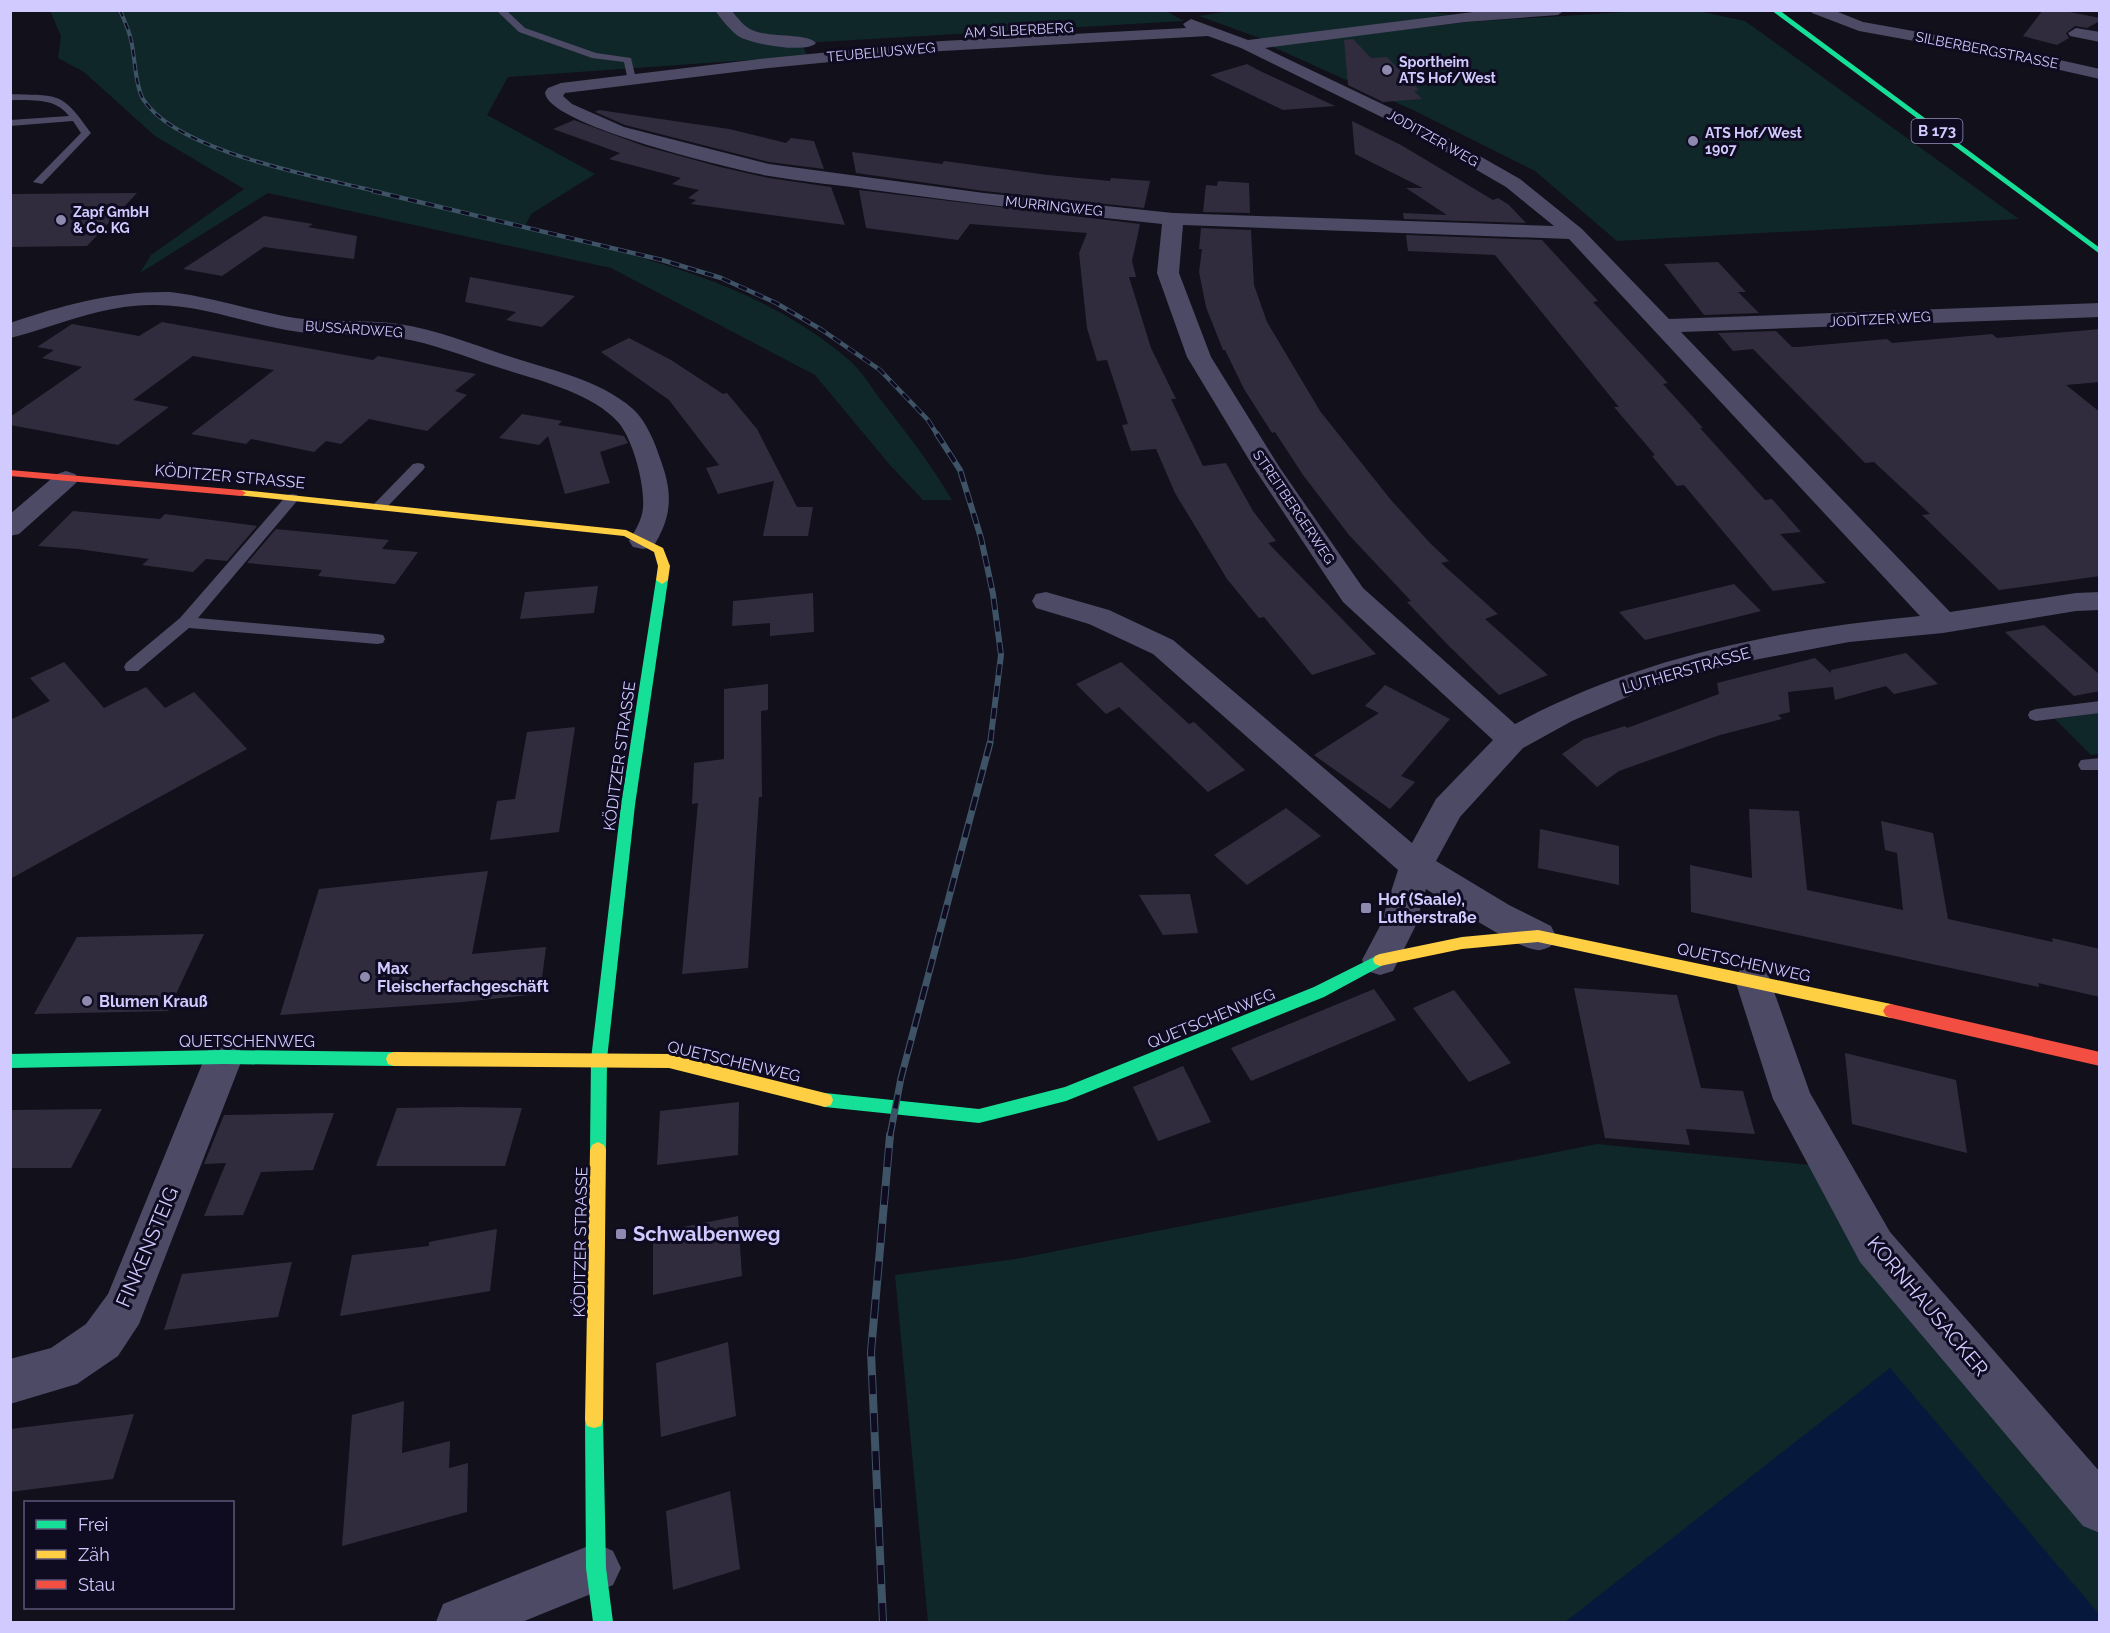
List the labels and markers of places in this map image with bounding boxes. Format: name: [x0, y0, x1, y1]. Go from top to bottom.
place label: Sportheim ATS Hof/West: [1399, 54, 1497, 86]
marker: Sportheim ATS Hof/West: [1380, 63, 1394, 77]
place label: ATS Hof/West 1907: [1705, 125, 1803, 157]
marker: ATS Hof/West 1907: [1686, 134, 1700, 148]
place label: Zapf GmbH & Co. KG: [73, 204, 149, 236]
marker: Zapf GmbH & Co. KG: [54, 213, 68, 227]
place label: Hof (Saale), Lutherstraße: [1378, 890, 1477, 927]
marker: Hof (Saale), Lutherstraße: [1359, 901, 1373, 915]
place label: Max Fleischerfachgeschäft: [377, 959, 549, 996]
marker: Max Fleischerfachgeschäft: [358, 970, 372, 984]
place label: Blumen Krauß: [99, 992, 208, 1011]
marker: Blumen Krauß: [80, 994, 94, 1008]
place label: Schwalbenweg: [633, 1222, 780, 1246]
marker: Schwalbenweg: [614, 1227, 628, 1241]

